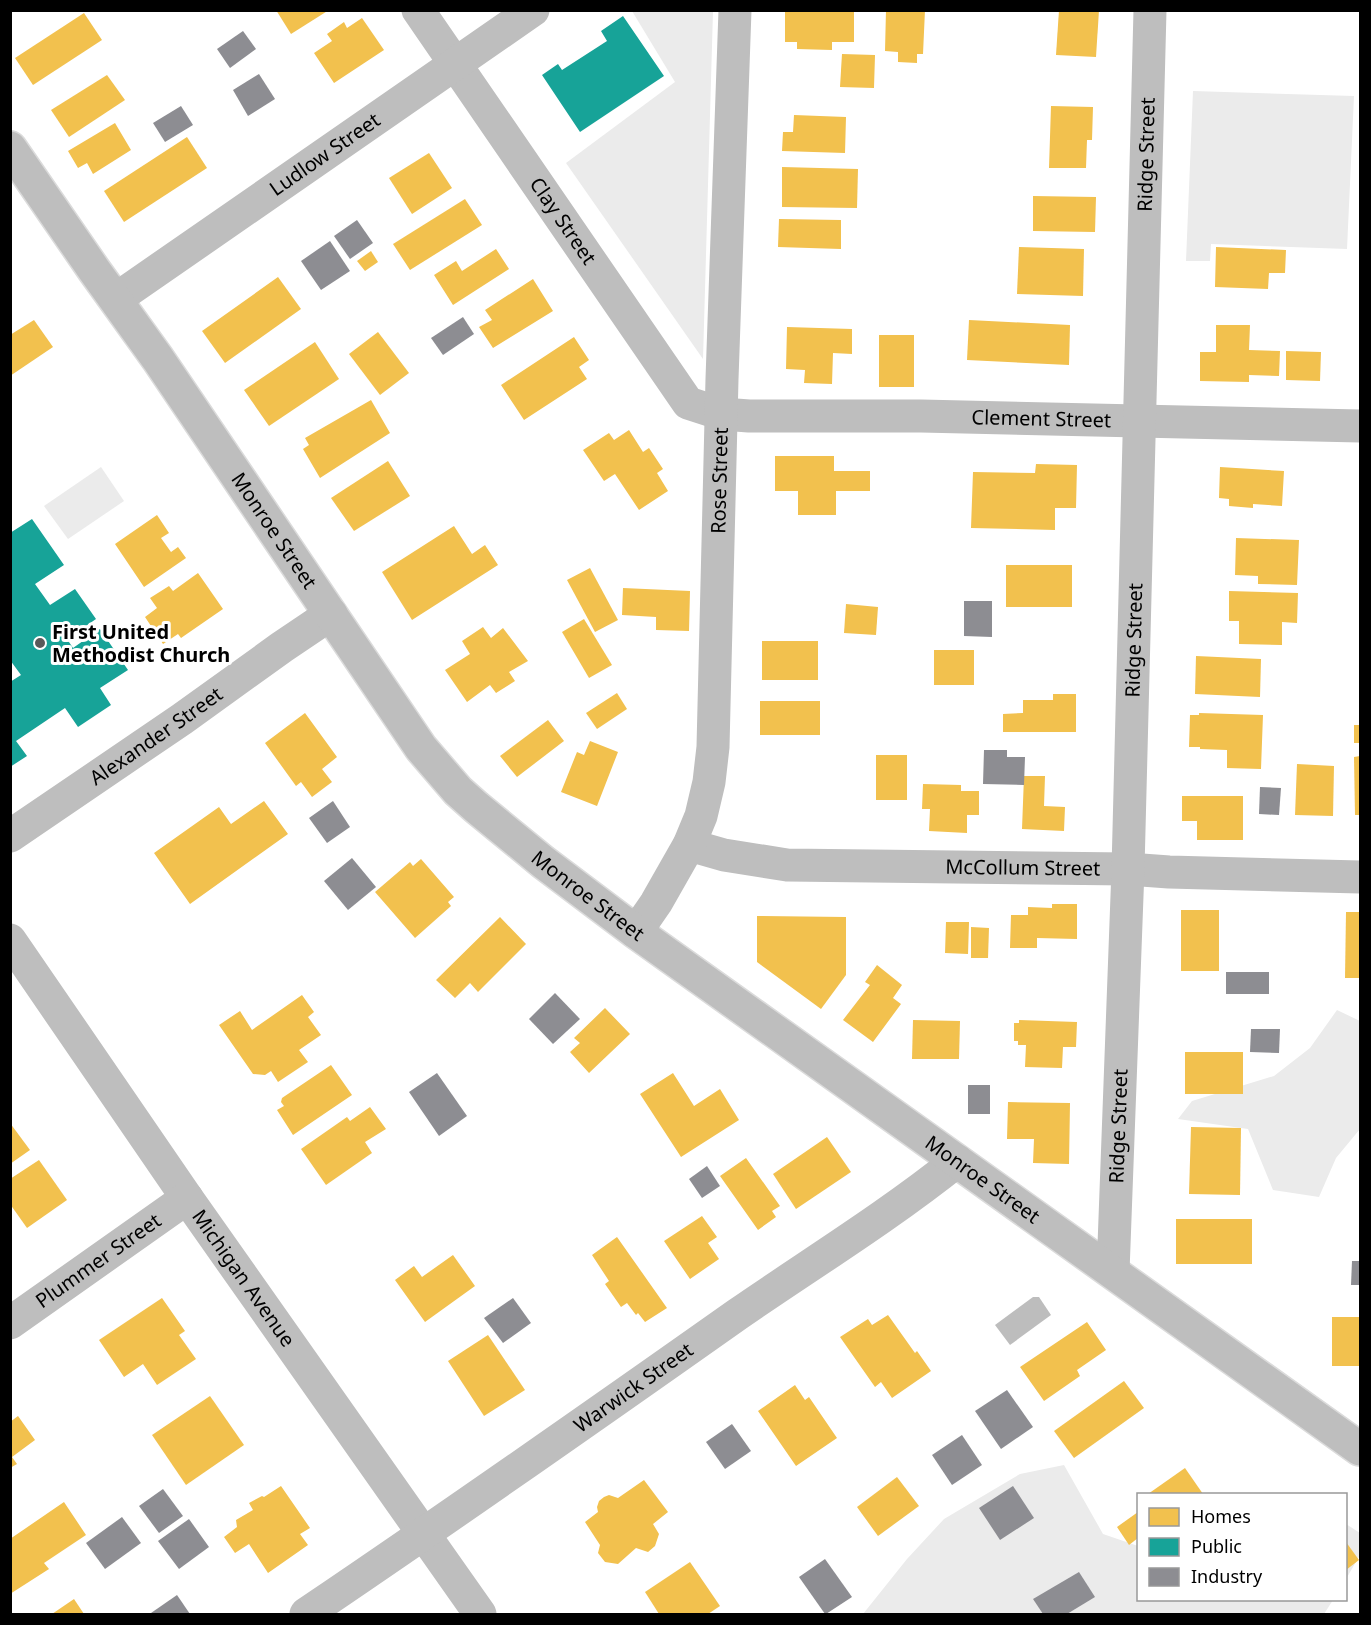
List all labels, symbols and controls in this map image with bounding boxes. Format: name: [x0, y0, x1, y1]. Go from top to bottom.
street label: Ridge Street: [1131, 97, 1161, 212]
street label: Ludlow Street: [264, 106, 385, 202]
street label: Clay Street: [524, 172, 603, 270]
street label: Clement Street: [971, 403, 1112, 433]
street label: Rose Street: [704, 427, 734, 534]
street label: Monroe Street: [226, 467, 323, 594]
street label: Ridge Street: [1118, 583, 1148, 698]
place label: First United Methodist Church: [52, 618, 230, 668]
marker: First United Methodist Church: [33, 636, 47, 650]
street label: Alexander Street: [84, 680, 228, 791]
street label: Monroe Street: [526, 844, 650, 947]
street label: McCollum Street: [945, 853, 1100, 882]
street label: Ridge Street: [1102, 1068, 1134, 1184]
street label: Monroe Street: [920, 1129, 1046, 1229]
street label: Michigan Avenue: [186, 1204, 302, 1352]
street label: Plummer Street: [30, 1207, 166, 1314]
street label: Warwick Street: [568, 1336, 698, 1439]
legend: [1137, 1493, 1347, 1601]
text: Homes: [1191, 1504, 1251, 1528]
text: Public: [1191, 1534, 1242, 1558]
text: Industry: [1191, 1564, 1263, 1588]

